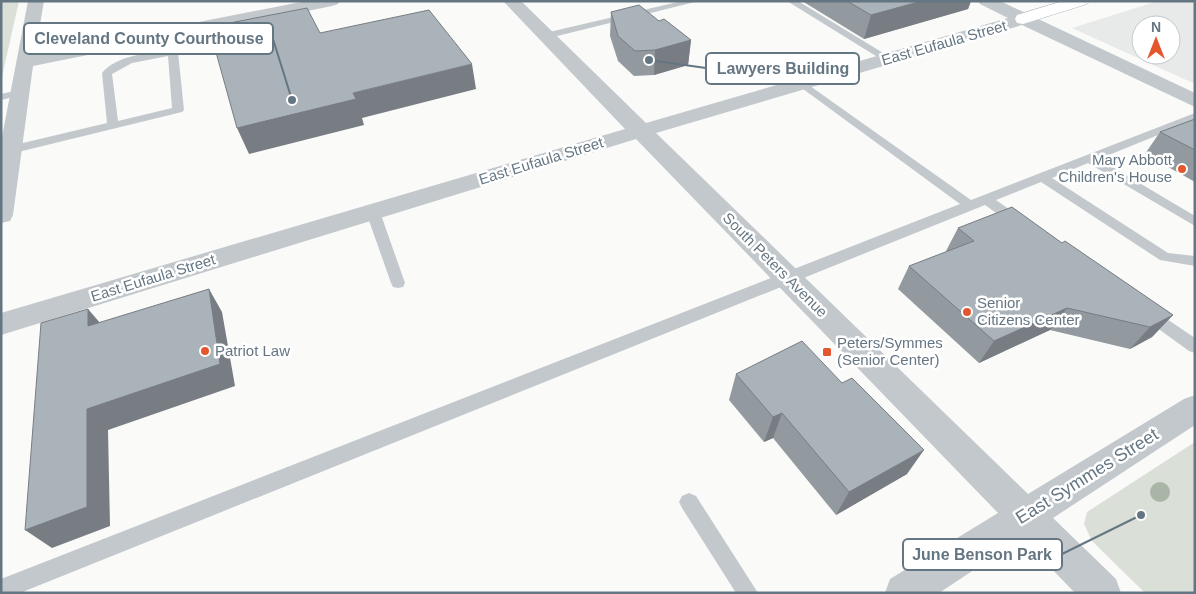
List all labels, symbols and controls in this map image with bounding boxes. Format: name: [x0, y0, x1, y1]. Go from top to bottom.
north arrow: [1131, 15, 1181, 65]
street label: East Eufaula Street: [879, 16, 1009, 69]
text: N: [1151, 19, 1161, 35]
callout: Cleveland County Courthouse: [24, 23, 273, 54]
text: Cleveland County Courthouse: [34, 30, 264, 47]
callout: Lawyers Building: [706, 53, 859, 84]
text: Lawyers Building: [717, 60, 849, 77]
street label: East Eufaula Street: [477, 133, 606, 188]
place label: Mary Abbott Children's House: [1058, 151, 1173, 185]
marker: Mary Abbott Children's House: [1176, 163, 1188, 175]
street label: South Peters Avenue: [720, 209, 831, 320]
street label: East Eufaula Street: [89, 250, 218, 305]
place label: Senior Citizens Center: [977, 294, 1080, 328]
marker: Senior Citizens Center: [961, 306, 973, 318]
place label: Peters/Symmes (Senior Center): [837, 334, 943, 368]
place label: Patriot Law: [215, 342, 290, 359]
marker: Patriot Law: [199, 345, 211, 357]
marker: Peters/Symmes (Senior Center): [821, 346, 833, 358]
street label: East Symmes Street: [1012, 424, 1162, 528]
callout: June Benson Park: [903, 539, 1062, 570]
text: June Benson Park: [912, 546, 1052, 563]

